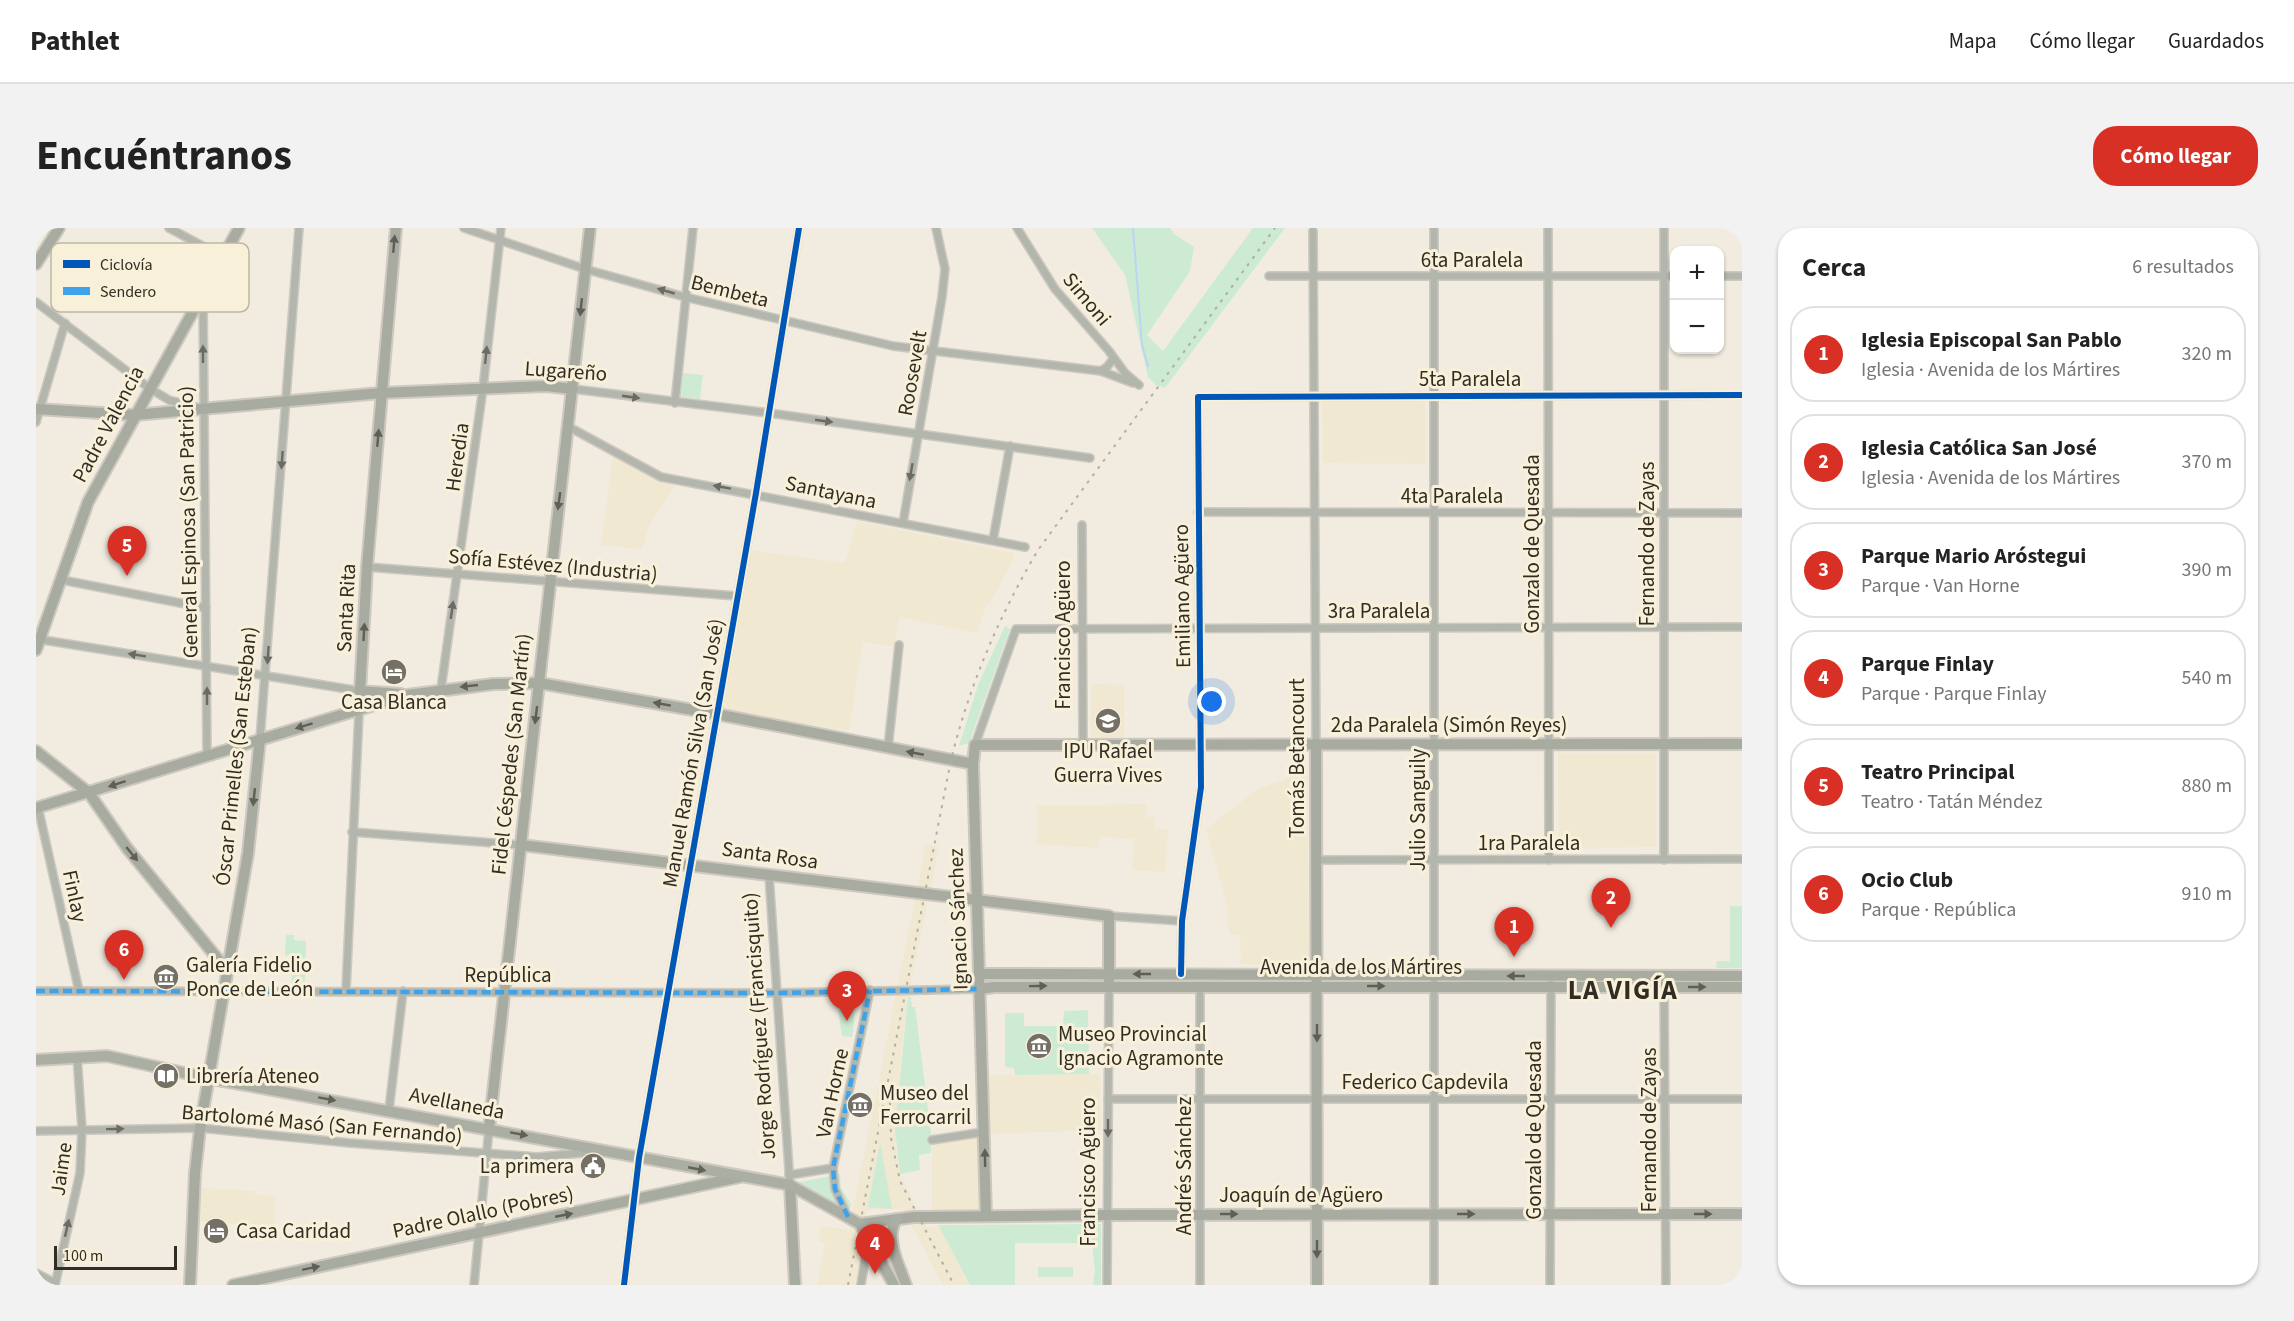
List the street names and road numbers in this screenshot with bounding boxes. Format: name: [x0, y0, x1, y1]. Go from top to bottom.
street label: 6ta Paralela: [1421, 245, 1523, 275]
street label: Simoni: [1056, 266, 1118, 332]
street label: Bembeta: [688, 267, 772, 315]
street label: Roosevelt: [890, 328, 934, 418]
street label: Lugareño: [524, 353, 608, 389]
street label: Padre Valencia: [65, 360, 151, 488]
street label: 5ta Paralela: [1419, 364, 1521, 394]
street label: General Espinosa (San Patricio): [171, 386, 205, 658]
street label: Heredia: [437, 421, 477, 493]
street label: Gonzalo de Quesada: [1517, 454, 1547, 634]
street label: Fernando de Zayas: [1632, 461, 1662, 627]
street label: Santayana: [783, 468, 879, 516]
street label: 4ta Paralela: [1401, 481, 1503, 511]
street label: Emiliano Agüero: [1166, 524, 1198, 668]
street label: Sofía Estévez (Industria): [447, 541, 659, 589]
street label: Francisco Agüero: [1048, 560, 1078, 710]
street label: Santa Rita: [329, 563, 363, 653]
street label: 3ra Paralela: [1328, 596, 1430, 626]
street label: Manuel Ramón Silva (San José): [655, 616, 731, 890]
street label: Óscar Primelles (San Esteban): [207, 625, 265, 887]
street label: Fidel Céspedes (San Martín): [483, 632, 539, 876]
street label: Tomás Betancourt: [1282, 678, 1312, 838]
street label: 2da Paralela (Simón Reyes): [1331, 710, 1567, 740]
street label: Julio Sanguily: [1403, 748, 1433, 872]
street label: 1ra Paralela: [1478, 828, 1580, 858]
street label: Santa Rosa: [720, 833, 820, 877]
street label: Ignacio Sánchez: [941, 847, 975, 991]
street label: Finlay: [55, 867, 95, 925]
street label: Jorge Rodríguez (Francisquito): [735, 891, 783, 1161]
street label: Avenida de los Mártires: [1260, 952, 1462, 982]
street label: República: [464, 960, 552, 990]
street label: Gonzalo de Quesada: [1519, 1040, 1549, 1220]
street label: Van Horne: [808, 1045, 856, 1141]
street label: Fernando de Zayas: [1634, 1047, 1664, 1213]
street label: Federico Capdevila: [1341, 1067, 1509, 1097]
street label: Avellaneda: [407, 1079, 507, 1127]
street label: Bartolomé Masó (San Fernando): [180, 1097, 464, 1151]
street label: Francisco Agüero: [1073, 1097, 1103, 1247]
street label: Andrés Sánchez: [1169, 1097, 1199, 1235]
street label: Jaime: [42, 1140, 80, 1198]
street label: Padre Olallo (Pobres): [390, 1178, 576, 1246]
street label: Joaquín de Agüero: [1219, 1180, 1383, 1210]

